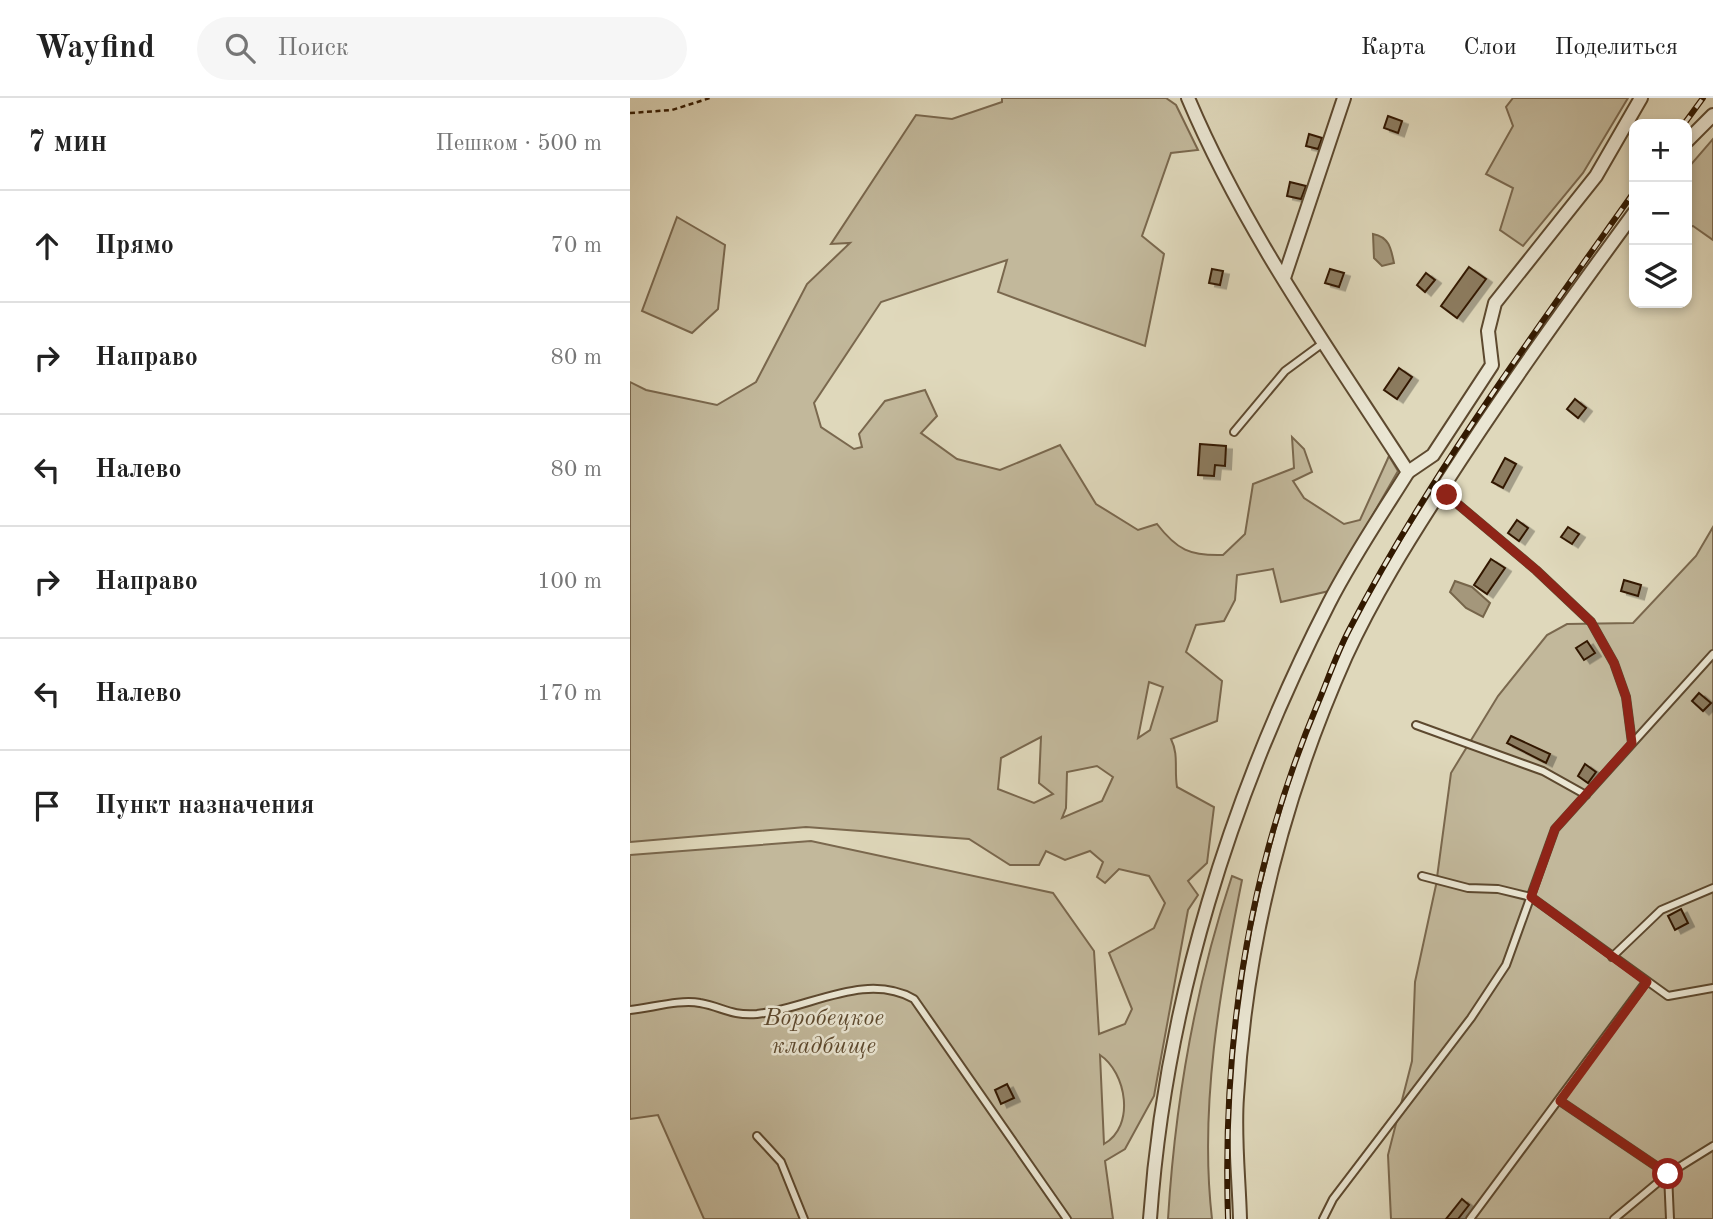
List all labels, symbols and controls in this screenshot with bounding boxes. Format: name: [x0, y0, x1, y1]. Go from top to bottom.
search box: [197, 17, 687, 80]
icon: search: [221, 29, 259, 67]
text: Wayfind: [35, 32, 155, 65]
text: Поиск: [277, 35, 349, 61]
text: Карта: [1361, 36, 1426, 60]
text: Слои: [1464, 36, 1517, 60]
text: Поделиться: [1555, 36, 1678, 60]
map controls: [1629, 119, 1692, 308]
button: +: [1629, 119, 1692, 182]
text: 7 мин: [28, 128, 107, 158]
text: Пешком · 500 m: [436, 132, 602, 155]
button: −: [1629, 182, 1692, 245]
icon: ahead: [28, 227, 66, 265]
text: Прямо: [95, 233, 174, 259]
text: 70 m: [551, 234, 602, 257]
button: layers: [1629, 245, 1692, 308]
icon: right: [28, 339, 66, 377]
text: Направо: [95, 345, 198, 371]
text: 80 m: [551, 346, 602, 369]
icon: left: [28, 451, 66, 489]
text: Налево: [95, 457, 182, 483]
text: 80 m: [551, 458, 602, 481]
route end: [1431, 479, 1462, 510]
icon: right: [28, 563, 66, 601]
text: Направо: [95, 569, 198, 595]
text: 100 m: [537, 570, 602, 593]
icon: left: [28, 675, 66, 713]
text: Налево: [95, 681, 182, 707]
text: 170 m: [537, 682, 602, 705]
icon: arrive: [28, 787, 66, 825]
text: Пункт назначения: [95, 793, 314, 819]
park label: Воробецкое кладбище: [763, 1007, 884, 1059]
route start: [1652, 1158, 1683, 1189]

